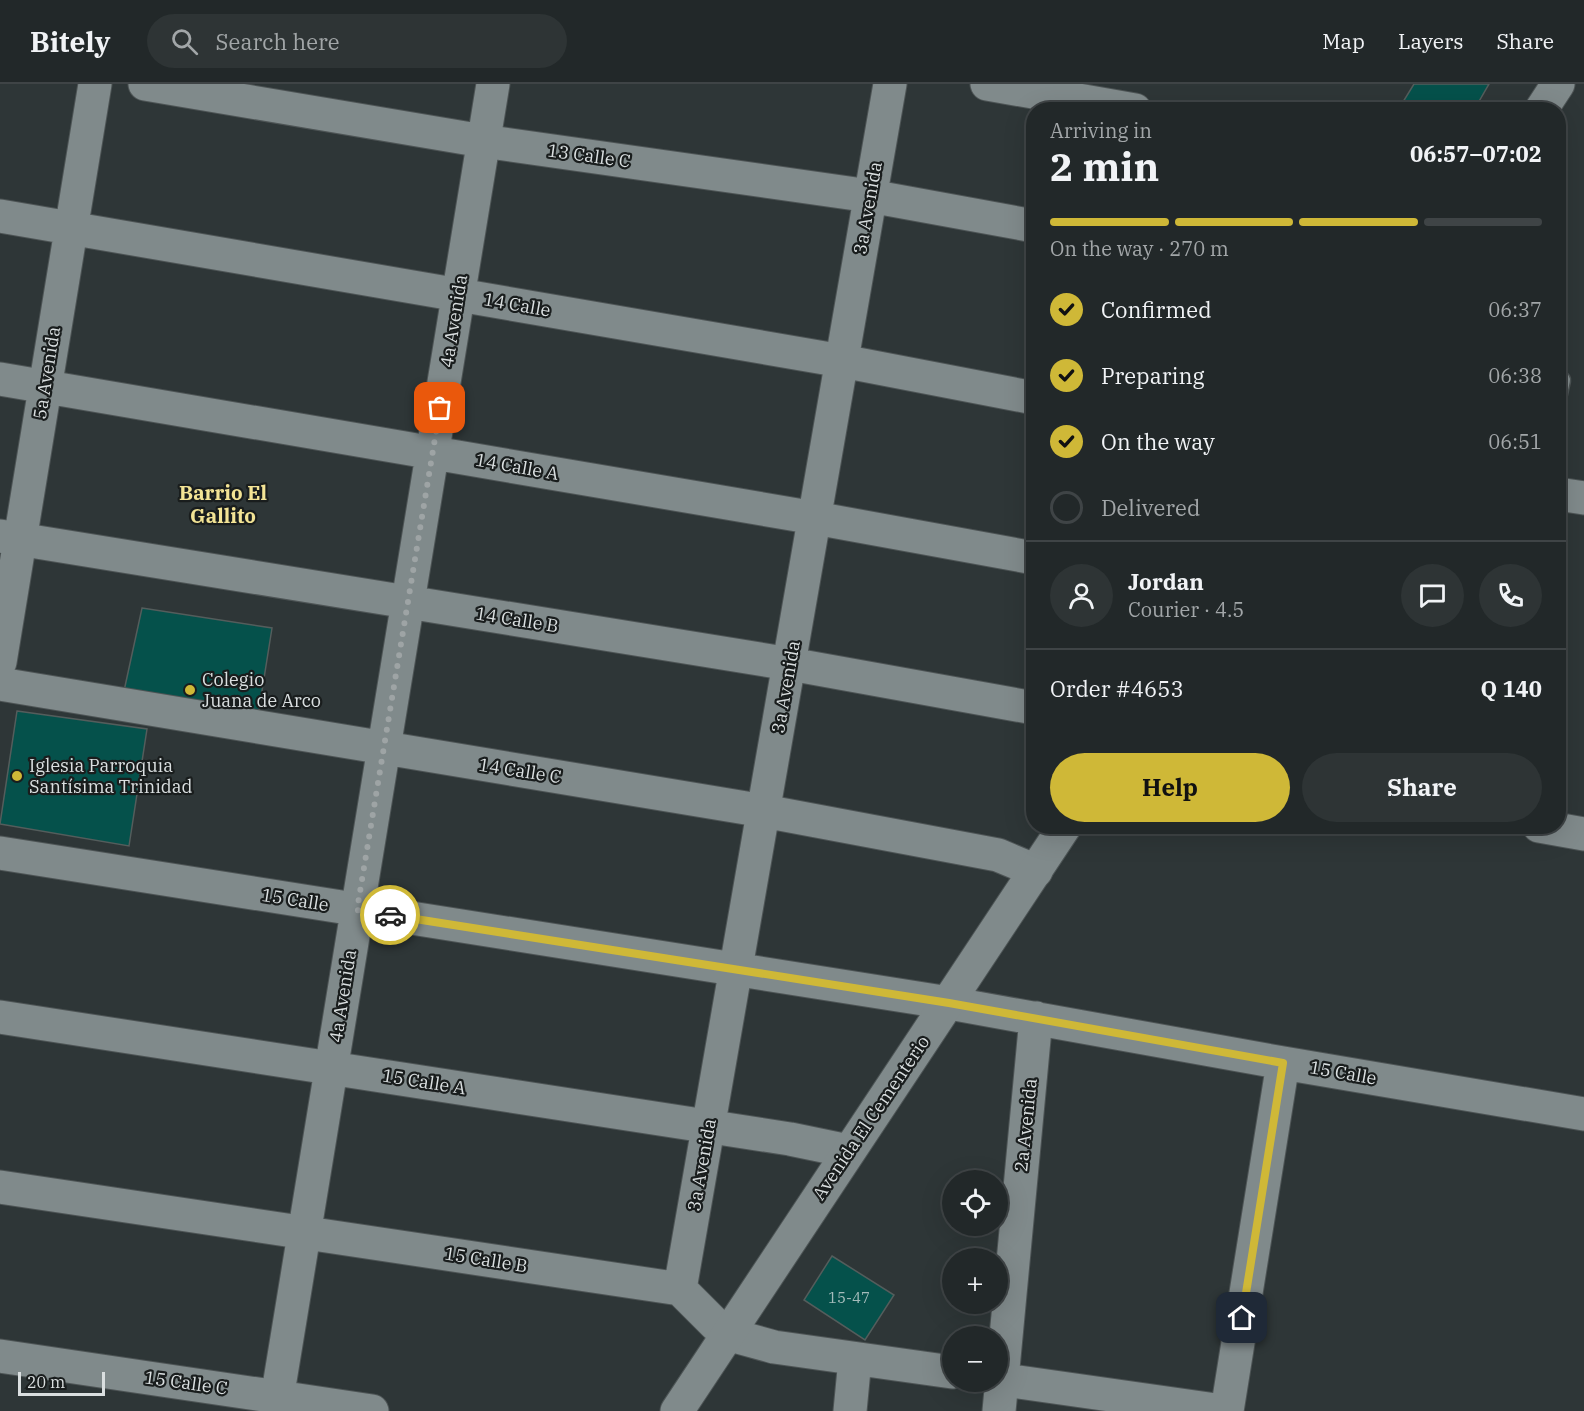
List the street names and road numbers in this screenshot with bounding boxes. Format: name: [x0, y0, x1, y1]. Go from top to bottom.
street label: 13 Calle C: [546, 138, 632, 173]
street label: 3a Avenida: [848, 160, 887, 256]
street label: 4a Avenida: [435, 273, 472, 369]
street label: 14 Calle: [482, 287, 552, 322]
street label: 5a Avenida: [28, 325, 65, 421]
street label: 14 Calle A: [474, 448, 561, 485]
street label: 14 Calle B: [474, 602, 560, 637]
street label: 3a Avenida: [766, 639, 805, 735]
street label: 14 Calle C: [477, 753, 563, 788]
street label: 15 Calle: [260, 883, 330, 916]
street label: 4a Avenida: [324, 948, 361, 1044]
street label: Avenida El Cementerio: [807, 1031, 934, 1204]
street label: 15 Calle: [1308, 1055, 1378, 1090]
street label: 15 Calle A: [381, 1064, 468, 1100]
street label: 2a Avenida: [1009, 1077, 1042, 1173]
street label: 3a Avenida: [682, 1117, 721, 1213]
street label: 15 Calle B: [443, 1242, 529, 1277]
street label: 15 Calle C: [143, 1365, 229, 1400]

